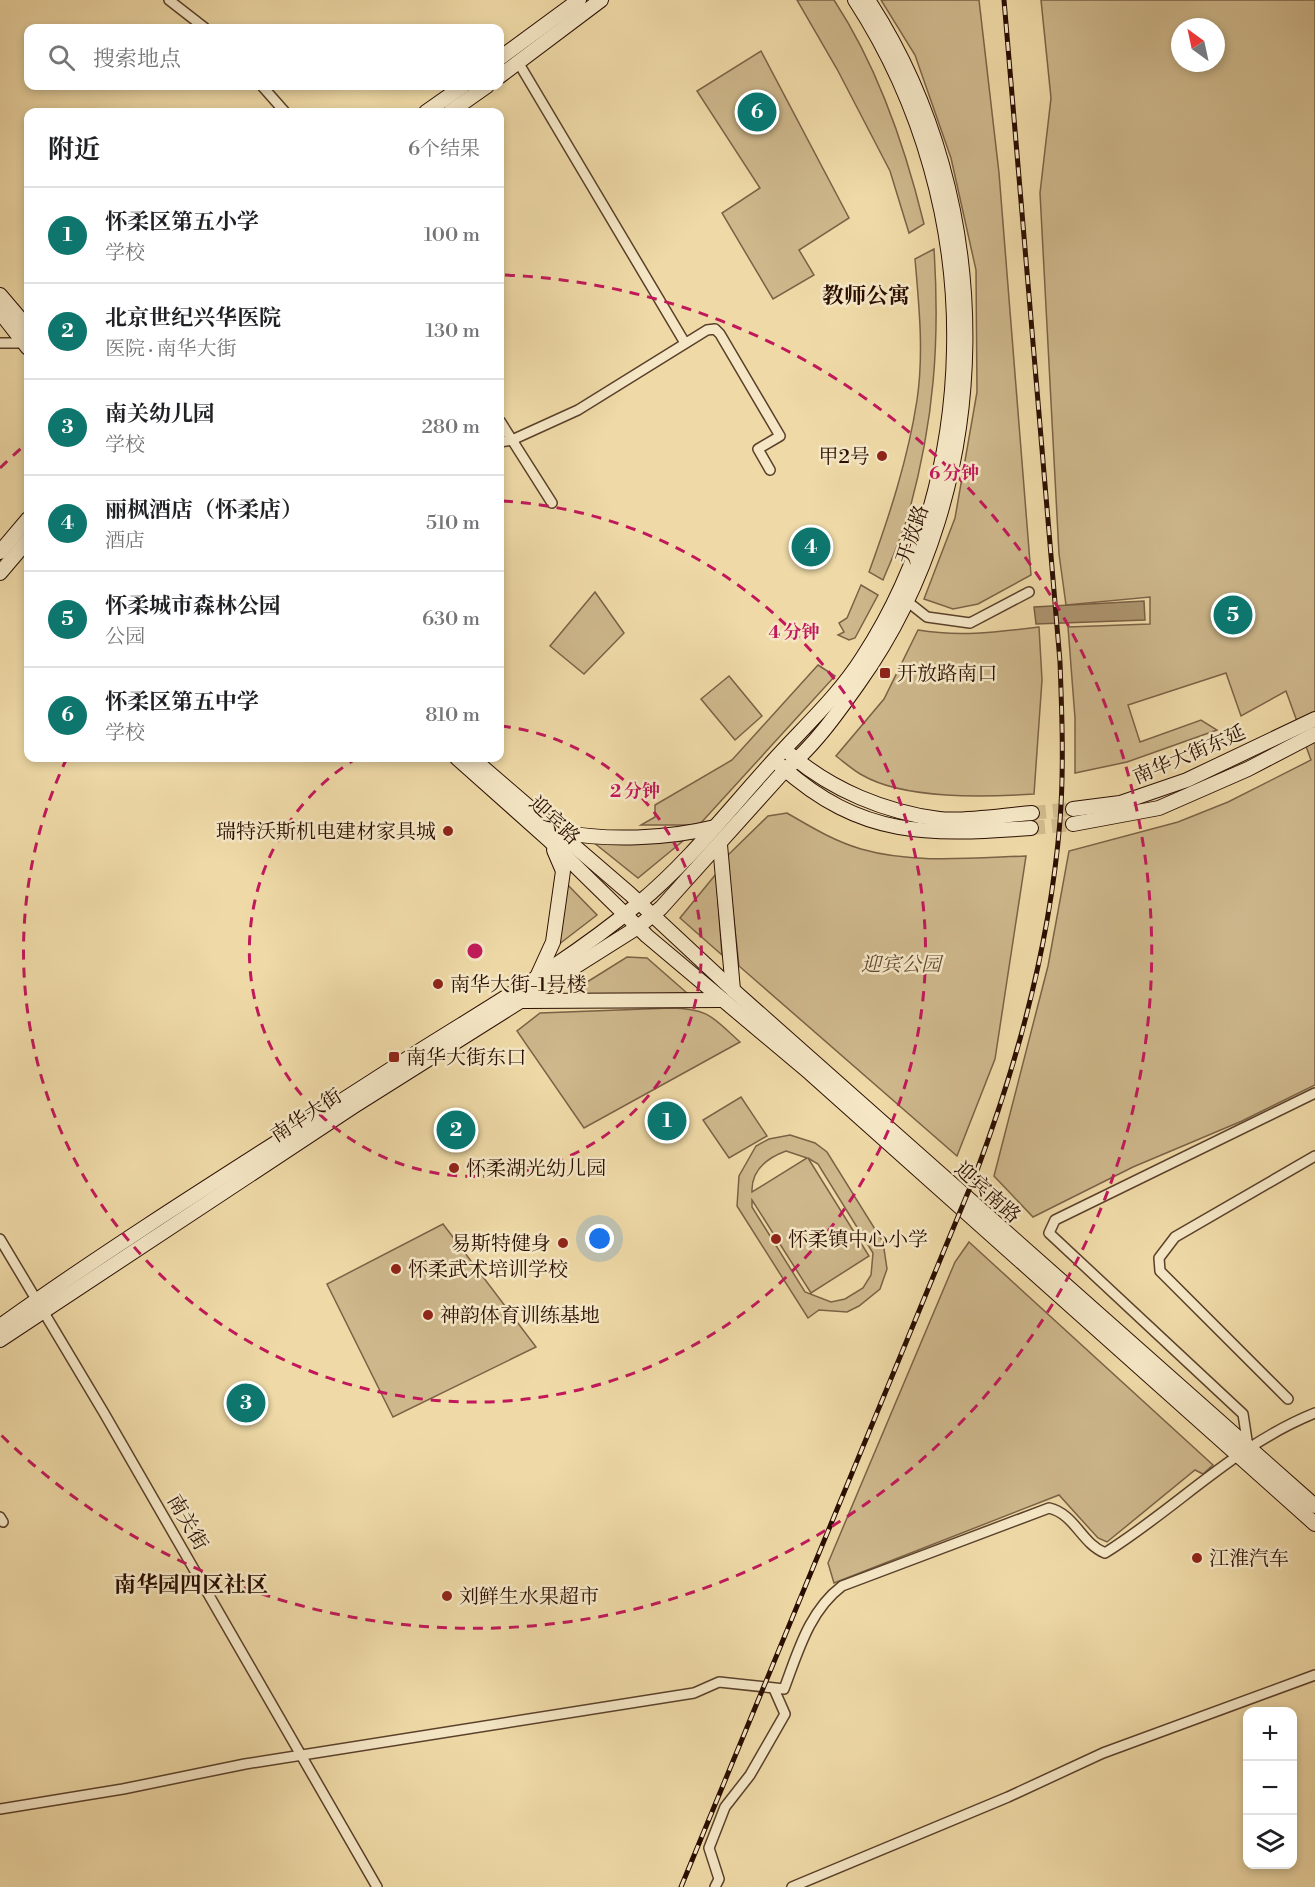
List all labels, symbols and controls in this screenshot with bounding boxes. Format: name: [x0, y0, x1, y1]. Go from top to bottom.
north arrow: [1171, 18, 1225, 72]
search box: [24, 24, 504, 90]
icon: search: [45, 41, 78, 74]
text: 搜索地点: [93, 46, 181, 73]
pin: 6: [738, 90, 777, 134]
text: 附近: [48, 134, 100, 166]
text: 6个结果: [408, 137, 480, 162]
text: 怀柔区第五小学: [105, 209, 259, 236]
text: 1: [63, 223, 72, 248]
text: 100 m: [424, 223, 480, 248]
text: 学校: [105, 241, 145, 266]
district label: 教师公寓: [822, 283, 910, 310]
text: 北京世纪兴华医院: [105, 305, 281, 332]
text: 2: [61, 319, 74, 344]
text: 130 m: [425, 319, 480, 344]
text: 医院 · 南华大街: [105, 337, 237, 362]
text: 南关幼儿园: [105, 401, 215, 428]
text: 3: [61, 415, 74, 440]
text: 280 m: [421, 415, 480, 440]
text: 学校: [105, 433, 145, 458]
place label: 甲2号: [819, 445, 870, 470]
marker: 甲2号: [875, 449, 889, 463]
text: 6 分钟: [929, 462, 979, 485]
text: 丽枫酒店（怀柔店）: [105, 497, 303, 524]
street label: 开放路: [892, 502, 935, 567]
text: 4: [61, 511, 74, 536]
text: 510 m: [426, 511, 480, 536]
pin: 4: [792, 524, 830, 570]
text: 酒店: [105, 529, 145, 554]
pin: 5: [1214, 592, 1252, 638]
text: 怀柔城市森林公园: [105, 593, 281, 620]
text: 5: [61, 607, 74, 632]
text: 630 m: [422, 607, 480, 632]
text: 4 分钟: [769, 621, 819, 644]
text: 公园: [105, 625, 145, 650]
place label: 开放路南口: [897, 662, 997, 687]
marker: 开放路南口: [878, 666, 892, 680]
text: 怀柔区第五中学: [105, 689, 259, 716]
text: 6: [61, 703, 74, 728]
text: 810 m: [425, 703, 480, 728]
street label: 南华大街东延: [1129, 720, 1250, 790]
text: 学校: [105, 721, 145, 746]
text: 2 分钟: [610, 780, 660, 803]
street label: 迎宾路: [524, 791, 584, 851]
place label: 瑞特沃斯机电建材家具城: [216, 820, 436, 845]
marker: 瑞特沃斯机电建材家具城: [441, 824, 455, 838]
centre of rings: [465, 941, 485, 961]
park label: 迎宾公园: [861, 953, 944, 978]
place label: 南华大街-1号楼: [450, 973, 587, 998]
marker: 南华大街-1号楼: [431, 977, 445, 991]
place label: 南华大街东口: [406, 1046, 526, 1071]
marker: 南华大街东口: [387, 1050, 401, 1064]
street label: 南华大街: [266, 1084, 347, 1149]
pin: 1: [648, 1098, 686, 1144]
pin: 2: [436, 1108, 476, 1152]
place label: 怀柔湖光幼儿园: [466, 1157, 606, 1182]
street label: 迎宾南路: [949, 1157, 1025, 1229]
marker: 怀柔湖光幼儿园: [447, 1161, 461, 1175]
your location: [585, 1224, 614, 1253]
place label: 怀柔镇中心小学: [788, 1228, 928, 1253]
place label: 易斯特健身: [451, 1232, 551, 1257]
marker: 怀柔镇中心小学: [769, 1232, 783, 1246]
marker: 易斯特健身: [556, 1236, 570, 1250]
place label: 怀柔武术培训学校: [408, 1258, 568, 1283]
marker: 怀柔武术培训学校: [389, 1262, 403, 1276]
place label: 神韵体育训练基地: [440, 1304, 600, 1329]
marker: 神韵体育训练基地: [421, 1308, 435, 1322]
pin: 3: [226, 1380, 266, 1426]
street label: 南关街: [161, 1491, 213, 1555]
place label: 江淮汽车: [1209, 1547, 1289, 1572]
marker: 江淮汽车: [1190, 1551, 1204, 1565]
district label: 南华园四区社区: [114, 1572, 268, 1599]
place label: 刘鲜生水果超市: [459, 1585, 599, 1610]
marker: 刘鲜生水果超市: [440, 1589, 454, 1603]
map controls: [1243, 1707, 1297, 1869]
button: +: [1243, 1707, 1297, 1761]
button: −: [1243, 1761, 1297, 1815]
button: layers: [1243, 1815, 1297, 1869]

